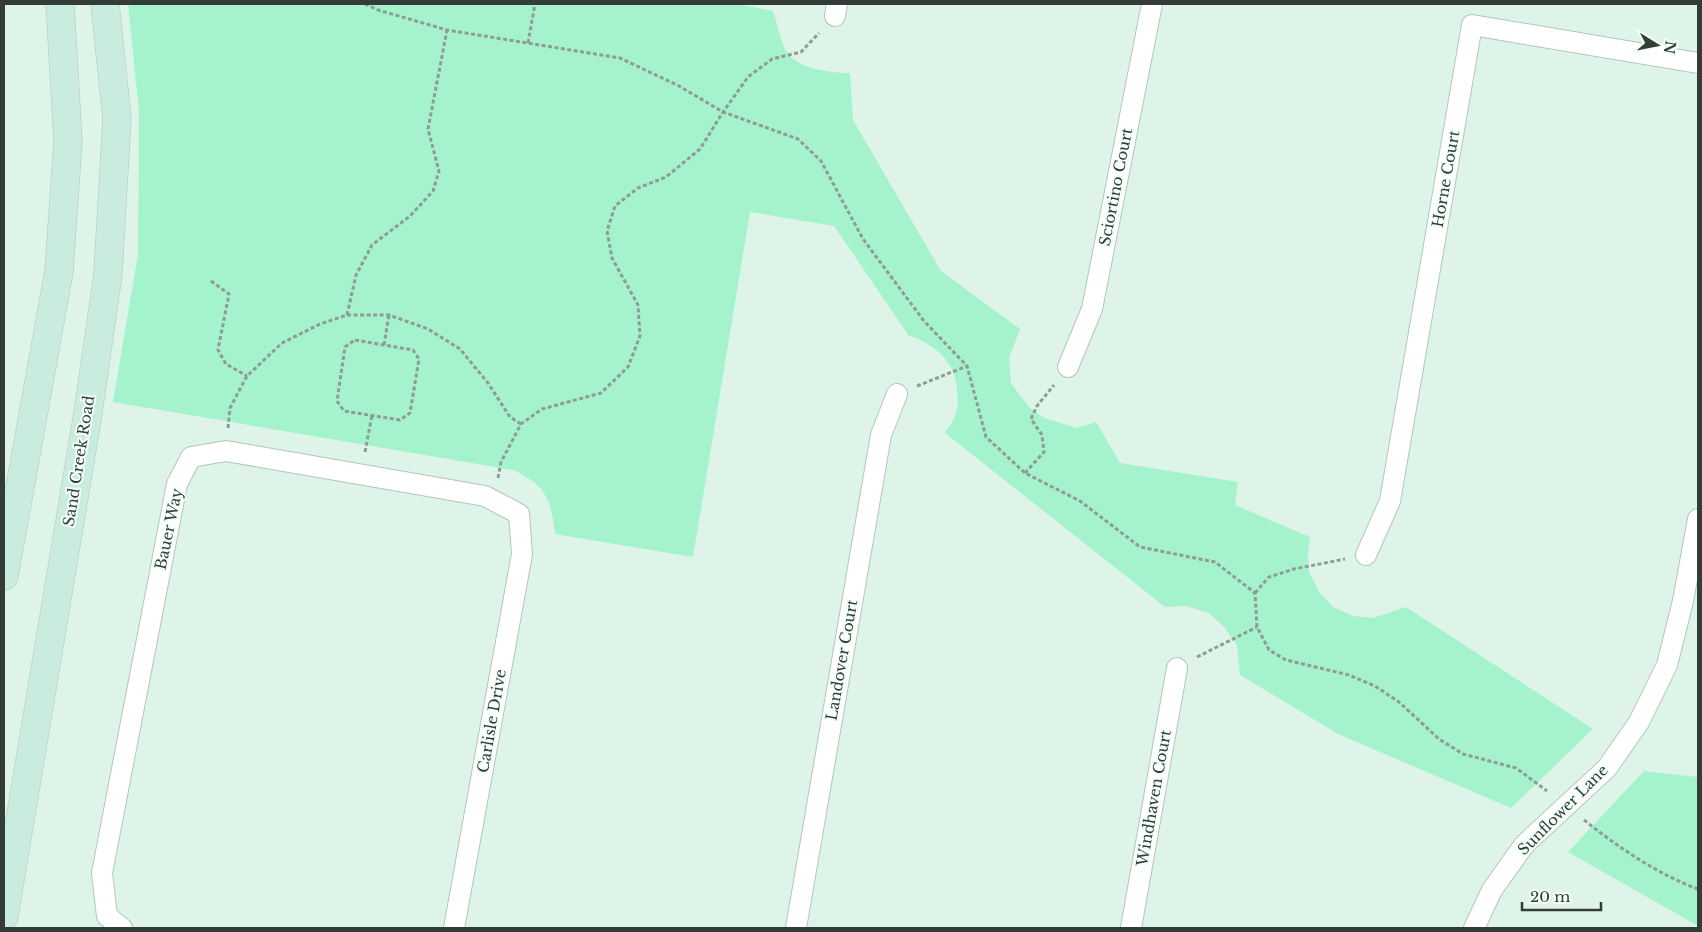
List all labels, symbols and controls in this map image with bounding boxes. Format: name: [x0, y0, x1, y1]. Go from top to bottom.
north arrow: [1632, 20, 1682, 70]
text: N: [1660, 39, 1680, 55]
street label: Sciortino Court: [1095, 126, 1136, 247]
street label: Horne Court: [1428, 128, 1463, 229]
street label: Sand Creek Road: [59, 394, 98, 528]
street label: Bauer Way: [151, 486, 186, 571]
street label: Landover Court: [822, 598, 862, 722]
street label: Carlisle Drive: [473, 668, 510, 774]
street label: Windhaven Court: [1132, 728, 1175, 869]
street label: Sunflower Lane: [1513, 760, 1612, 859]
scale bar: [1522, 880, 1601, 912]
text: 20 m: [1530, 887, 1570, 906]

